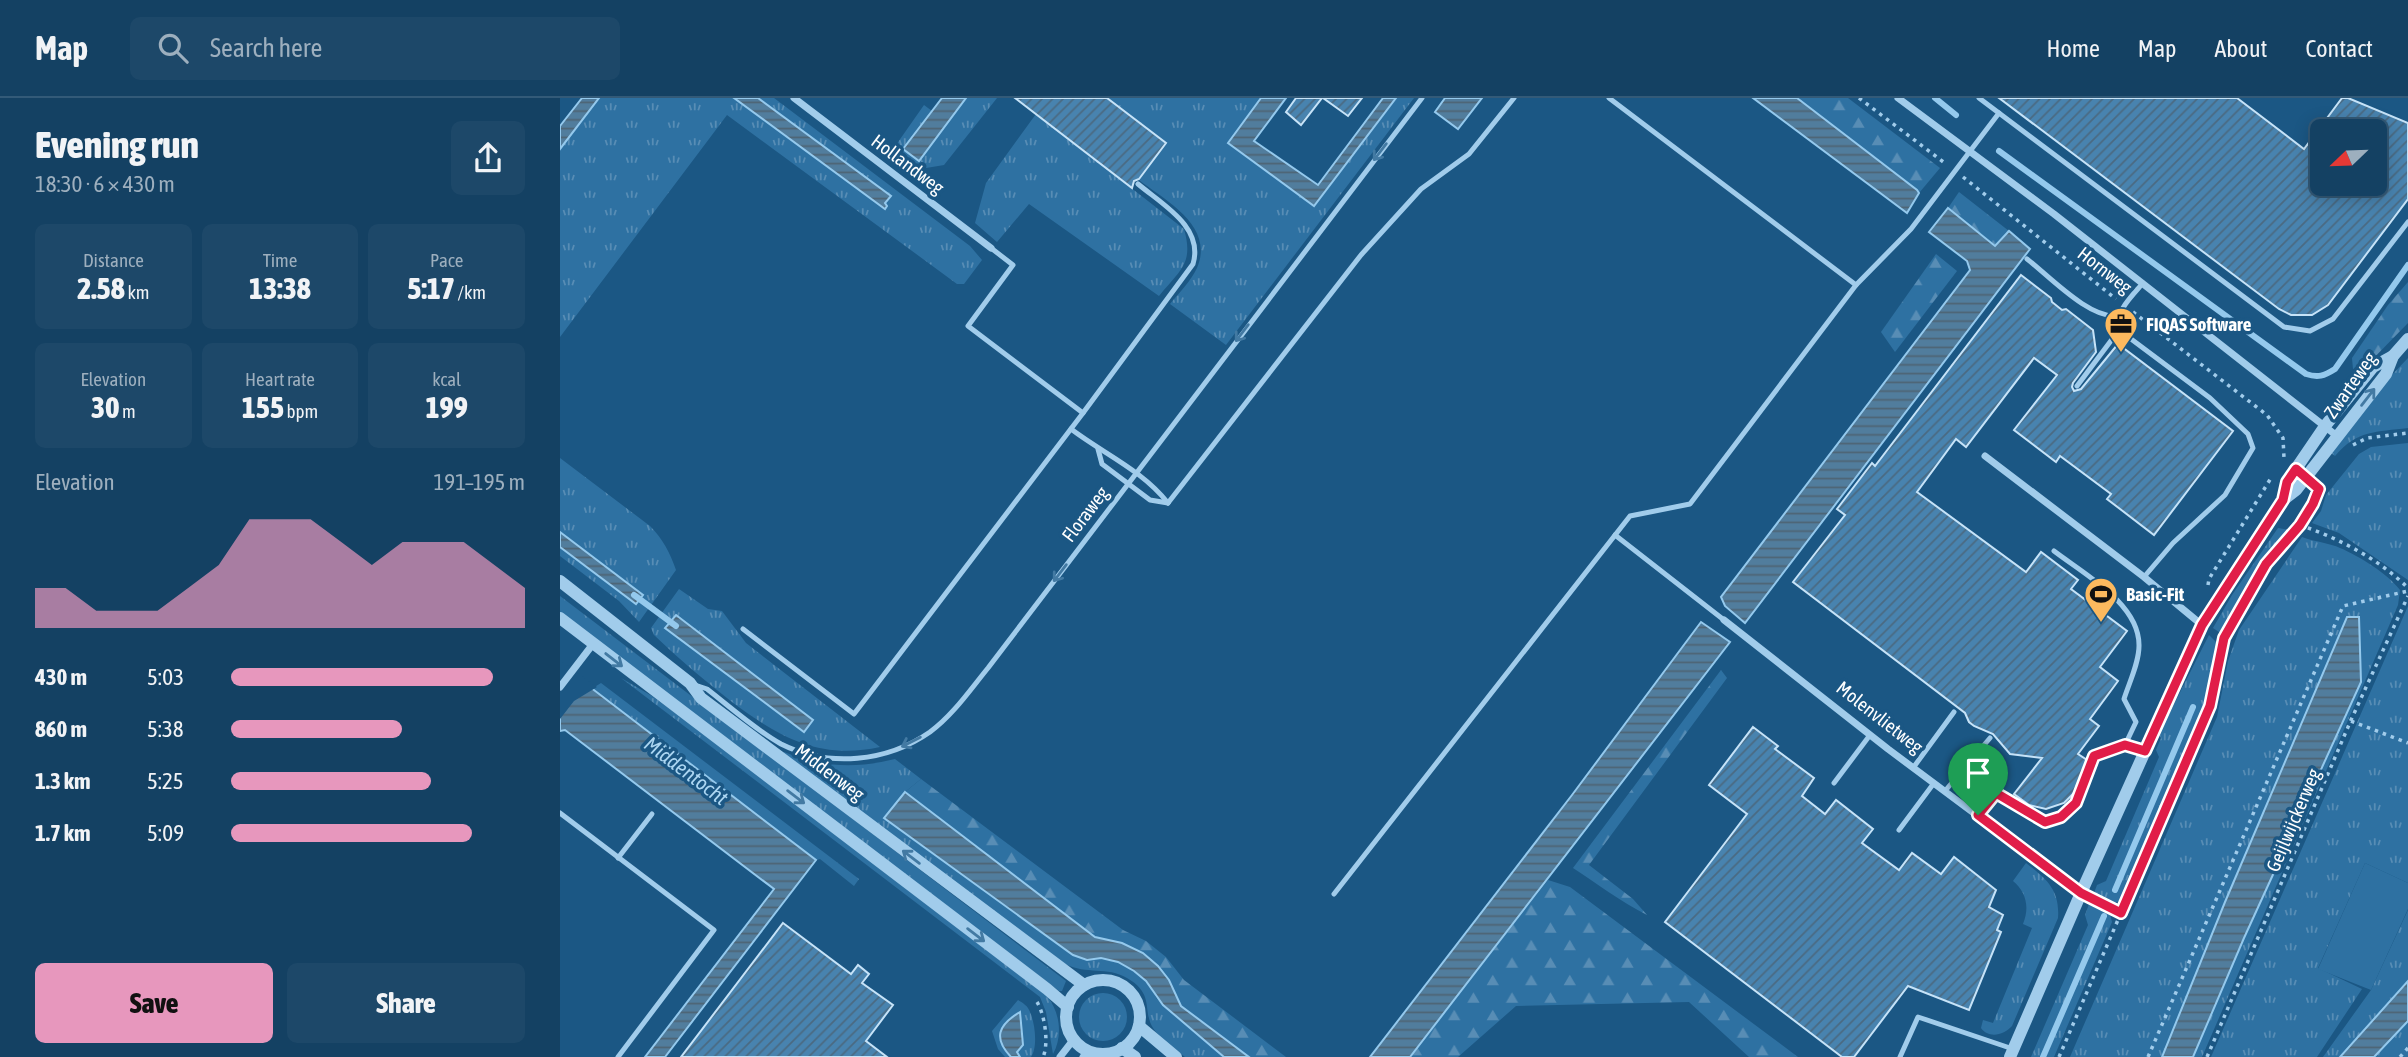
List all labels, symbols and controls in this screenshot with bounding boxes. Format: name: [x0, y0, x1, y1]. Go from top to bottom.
search box: [130, 17, 620, 80]
text: Map: [35, 29, 88, 67]
icon: search: [154, 29, 192, 67]
text: Search here: [210, 33, 322, 63]
text: Home: [2046, 35, 2100, 62]
text: Map: [2138, 35, 2176, 62]
text: About: [2214, 35, 2267, 62]
text: Contact: [2305, 35, 2373, 62]
north arrow: [2310, 119, 2387, 196]
map controls: [2310, 119, 2387, 196]
button: share: [451, 121, 525, 195]
text: Evening run: [35, 123, 199, 166]
street label: Hollandweg: [867, 130, 949, 199]
one-way arrow: [1373, 142, 1387, 161]
text: 18:30 · 6 × 430 m: [35, 171, 175, 197]
street label: Hornweg: [2074, 242, 2137, 298]
text: Distance: [83, 249, 144, 271]
text: Time: [263, 249, 297, 271]
text: Pace: [430, 249, 463, 271]
text: 2.58: [77, 271, 125, 305]
text: 13:38: [249, 271, 311, 305]
text: 5:17: [407, 271, 455, 305]
text: km: [125, 281, 149, 303]
text: /km: [455, 281, 486, 303]
office icon: FIQAS Software: [2102, 305, 2140, 354]
place label: FIQAS Software: [2146, 313, 2252, 335]
one-way arrow: [1235, 323, 1249, 342]
street label: Zwarteweg: [2319, 347, 2381, 422]
text: Elevation: [80, 368, 146, 390]
text: Heart rate: [245, 368, 315, 390]
text: kcal: [432, 368, 461, 390]
one-way arrow: [2360, 389, 2375, 407]
text: 30: [91, 390, 119, 424]
text: 155: [242, 390, 284, 424]
text: 199: [426, 390, 468, 424]
text: m: [119, 400, 136, 422]
text: bpm: [284, 400, 318, 422]
text: Elevation: [35, 469, 115, 495]
text: 191–195 m: [434, 469, 525, 495]
street label: Floraweg: [1057, 481, 1113, 546]
one-way arrow: [1053, 563, 1068, 582]
sports icon: Basic-Fit: [2082, 575, 2120, 624]
place label: Basic-Fit: [2126, 583, 2185, 605]
one-way arrow: [604, 652, 623, 667]
text: 430 m: [35, 664, 87, 690]
text: 5:03: [147, 664, 184, 690]
street label: Molenvlietweg: [1832, 676, 1928, 758]
text: 860 m: [35, 716, 87, 742]
text: 5:38: [147, 716, 184, 742]
water label: Middentocht: [640, 731, 733, 809]
one-way arrow: [901, 736, 922, 750]
street label: Middenweg: [791, 739, 870, 806]
pin: [1948, 743, 2008, 815]
icon: arrive: [1959, 754, 1997, 792]
street label: Geijlwijckerweg: [2261, 765, 2325, 875]
text: 1.3 km: [35, 768, 91, 794]
text: 5:25: [147, 768, 184, 794]
one-way arrow: [786, 789, 805, 804]
text: 1.7 km: [35, 820, 91, 846]
text: 5:09: [147, 820, 184, 846]
one-way arrow: [902, 850, 921, 865]
one-way arrow: [967, 927, 986, 942]
button: Save: [35, 963, 273, 1043]
button: Share: [287, 963, 525, 1043]

